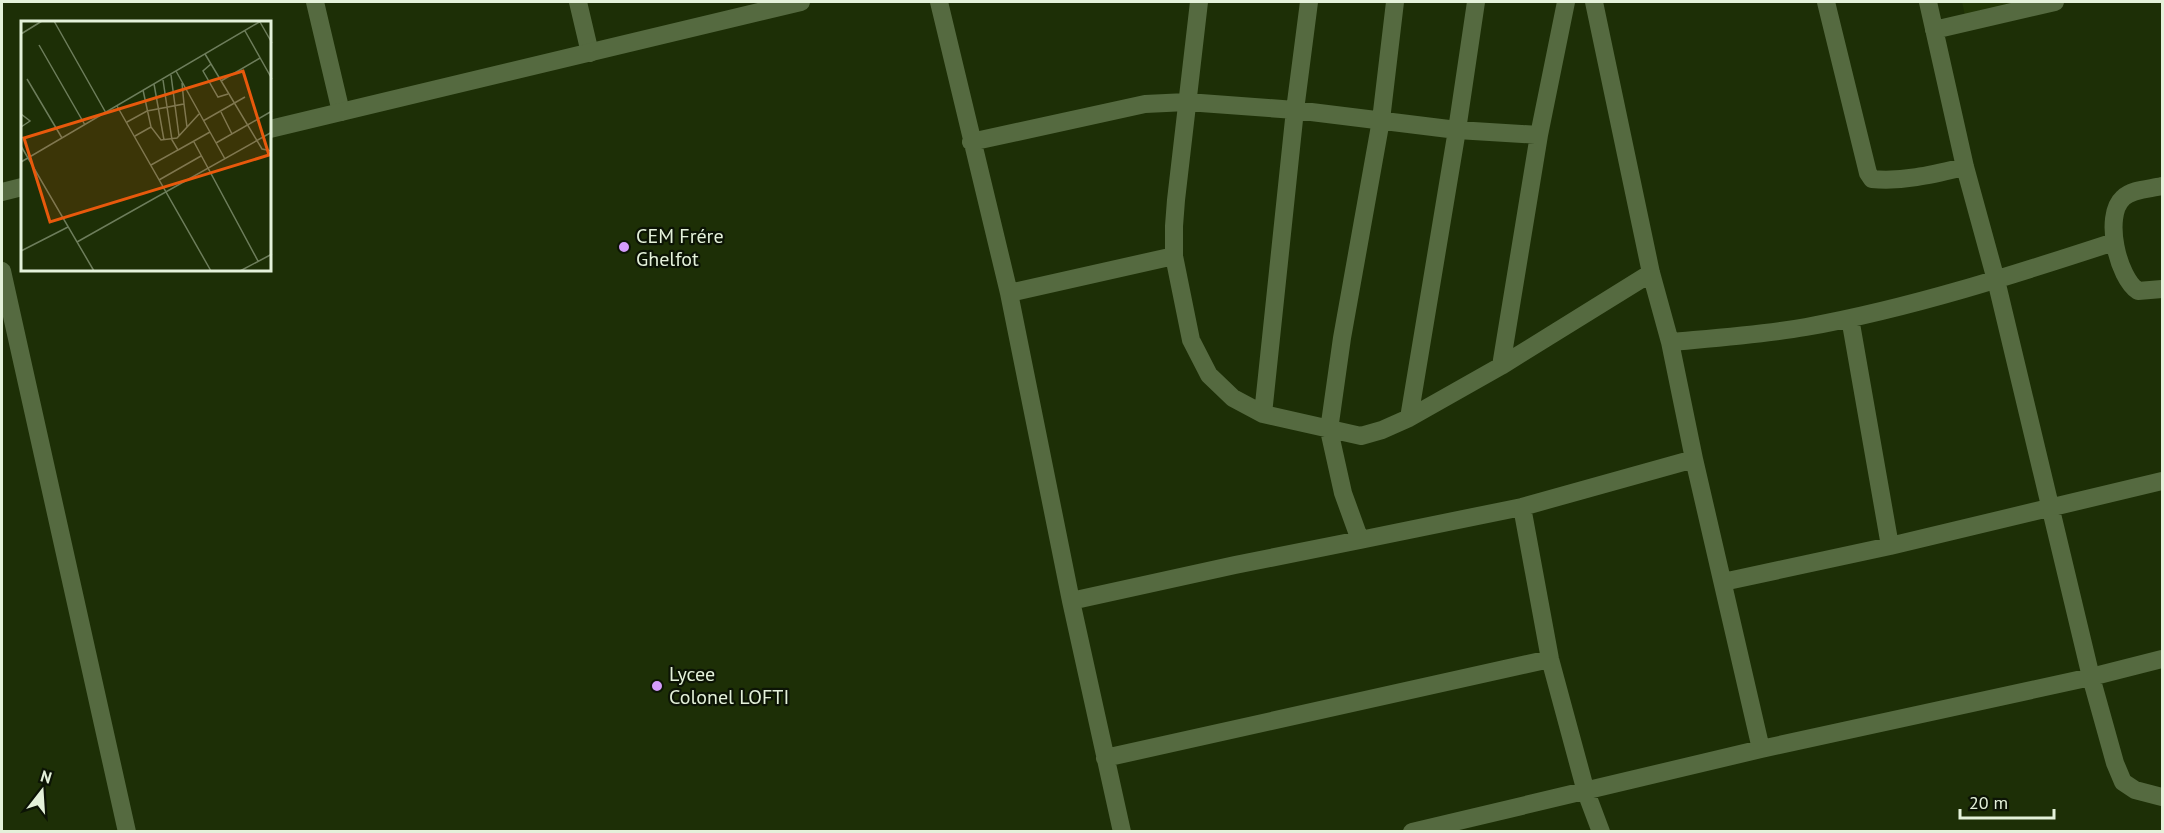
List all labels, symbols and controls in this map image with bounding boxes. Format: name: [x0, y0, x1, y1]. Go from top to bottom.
inset map: [21, 21, 272, 272]
place label: CEM Frére Ghelfot: [636, 223, 724, 272]
marker: CEM Frére Ghelfot: [617, 240, 631, 254]
place label: Lycee Colonel LOFTI: [669, 661, 789, 710]
marker: Lycee Colonel LOFTI: [650, 679, 664, 693]
north arrow: [12, 761, 72, 821]
text: N: [38, 766, 54, 788]
scale bar: [1960, 782, 2054, 820]
text: 20 m: [1969, 791, 2008, 814]

